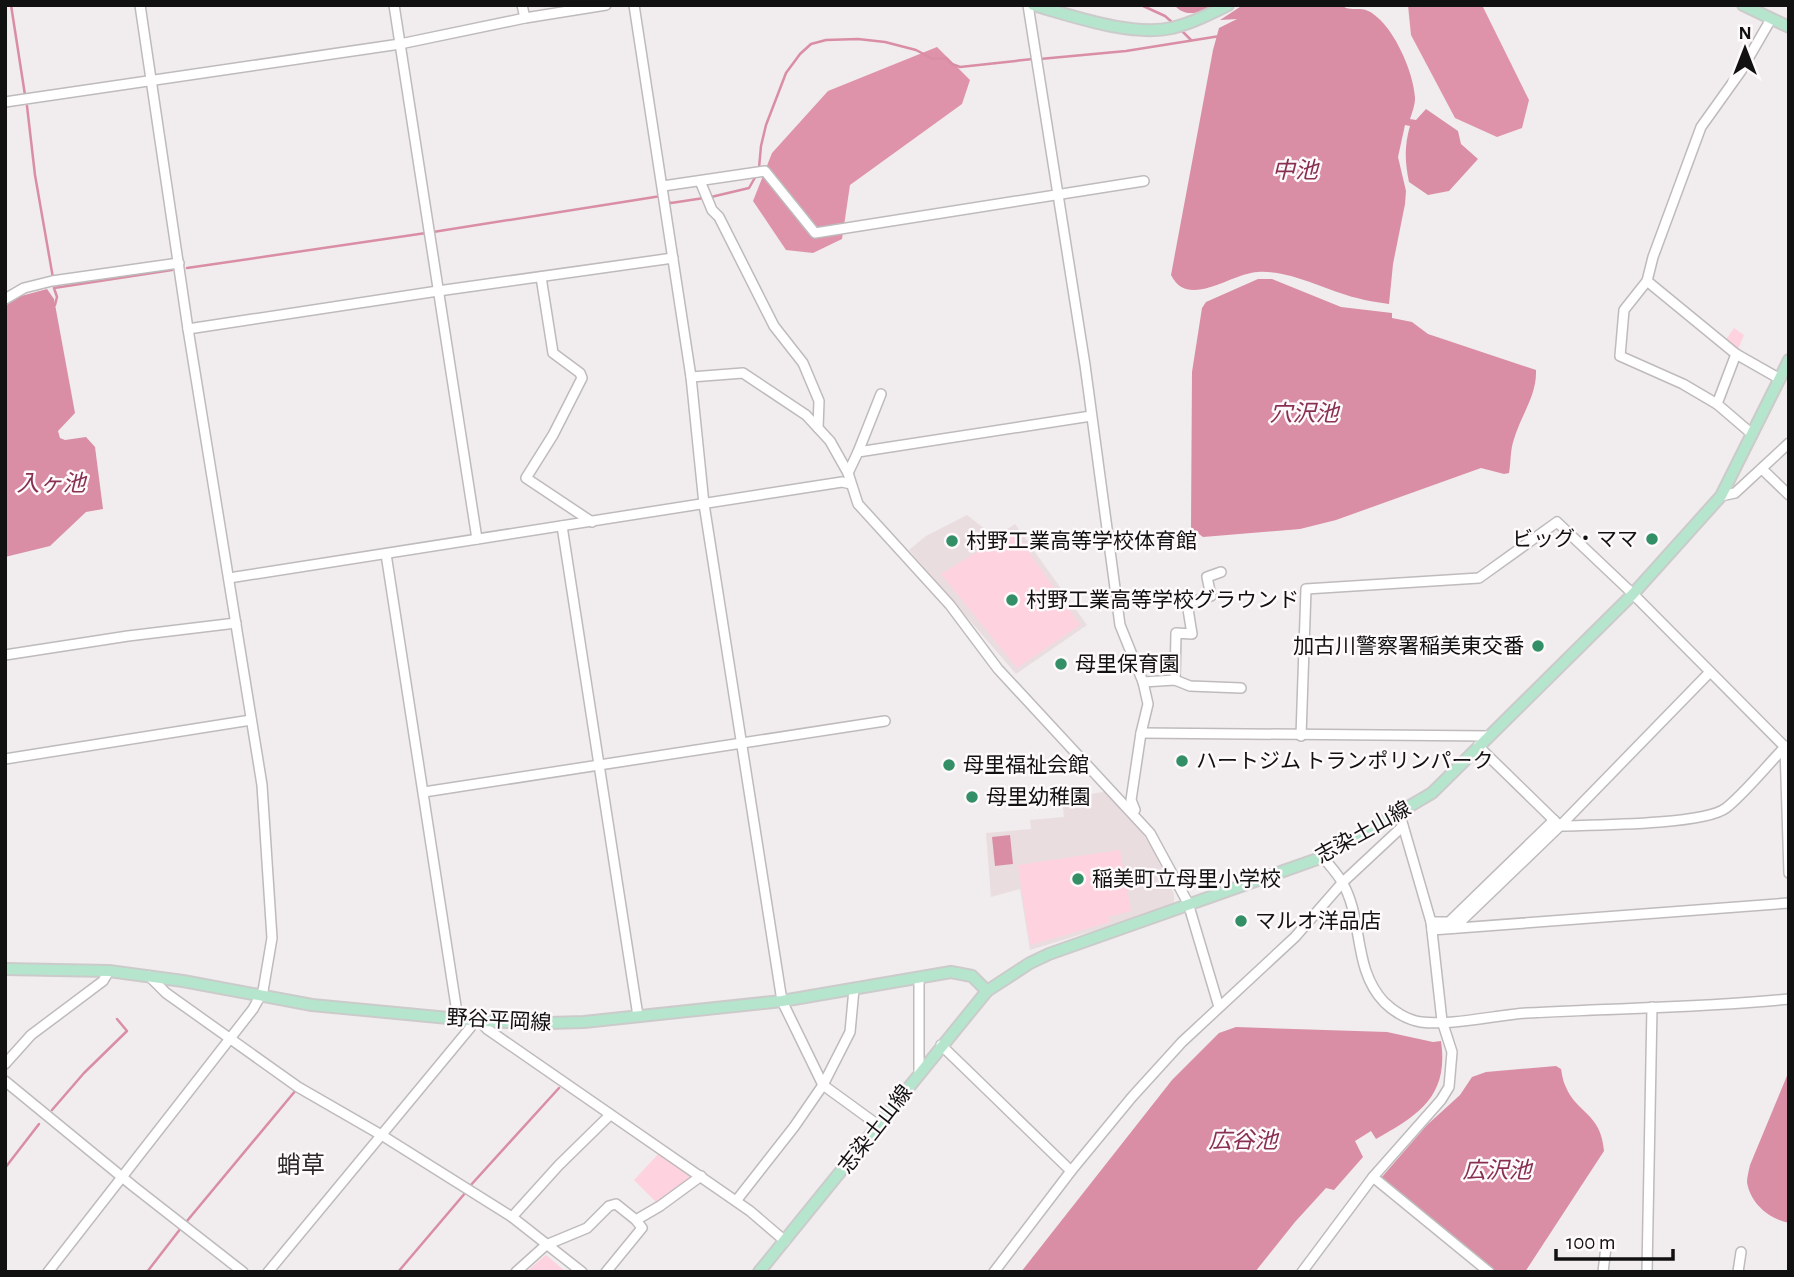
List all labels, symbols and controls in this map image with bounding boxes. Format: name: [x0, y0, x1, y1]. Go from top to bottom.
north arrow: [1710, 14, 1780, 84]
text: N: [1738, 24, 1752, 43]
water label: 中池: [1272, 158, 1320, 183]
water label: 穴沢池: [1270, 401, 1341, 426]
water label: 入ヶ池: [17, 471, 88, 496]
place label: ビッグ・ママ: [1512, 528, 1638, 550]
place label: 村野工業高等学校体育館: [966, 530, 1197, 552]
marker: ビッグ・ママ: [1644, 531, 1660, 547]
marker: 村野工業高等学校体育館: [944, 533, 960, 549]
place label: 村野工業高等学校グラウンド: [1026, 589, 1299, 611]
marker: 村野工業高等学校グラウンド: [1004, 592, 1020, 608]
place label: 加古川警察署稲美東交番: [1293, 635, 1524, 657]
marker: 加古川警察署稲美東交番: [1530, 638, 1546, 654]
place label: 母里保育園: [1075, 653, 1180, 675]
marker: 母里保育園: [1053, 656, 1069, 672]
place label: ハートジム トランポリンパーク: [1196, 750, 1493, 772]
marker: ハートジム トランポリンパーク: [1174, 753, 1190, 769]
place label: 母里福祉会館: [963, 754, 1089, 776]
marker: 母里福祉会館: [941, 757, 957, 773]
place label: 母里幼稚園: [986, 786, 1091, 808]
marker: 母里幼稚園: [964, 789, 980, 805]
street label: 志染土山線: [1312, 797, 1414, 867]
place label: 稲美町立母里小学校: [1092, 868, 1281, 890]
marker: 稲美町立母里小学校: [1070, 871, 1086, 887]
place label: マルオ洋品店: [1255, 910, 1381, 932]
marker: マルオ洋品店: [1233, 913, 1249, 929]
street label: 野谷平岡線: [446, 1006, 552, 1034]
street label: 志染土山線: [834, 1081, 916, 1177]
water label: 広谷池: [1209, 1128, 1280, 1153]
district label: 蛸草: [277, 1152, 325, 1178]
water label: 広沢池: [1463, 1158, 1534, 1183]
scale bar: [1556, 1218, 1673, 1262]
text: 100 m: [1566, 1232, 1616, 1253]

